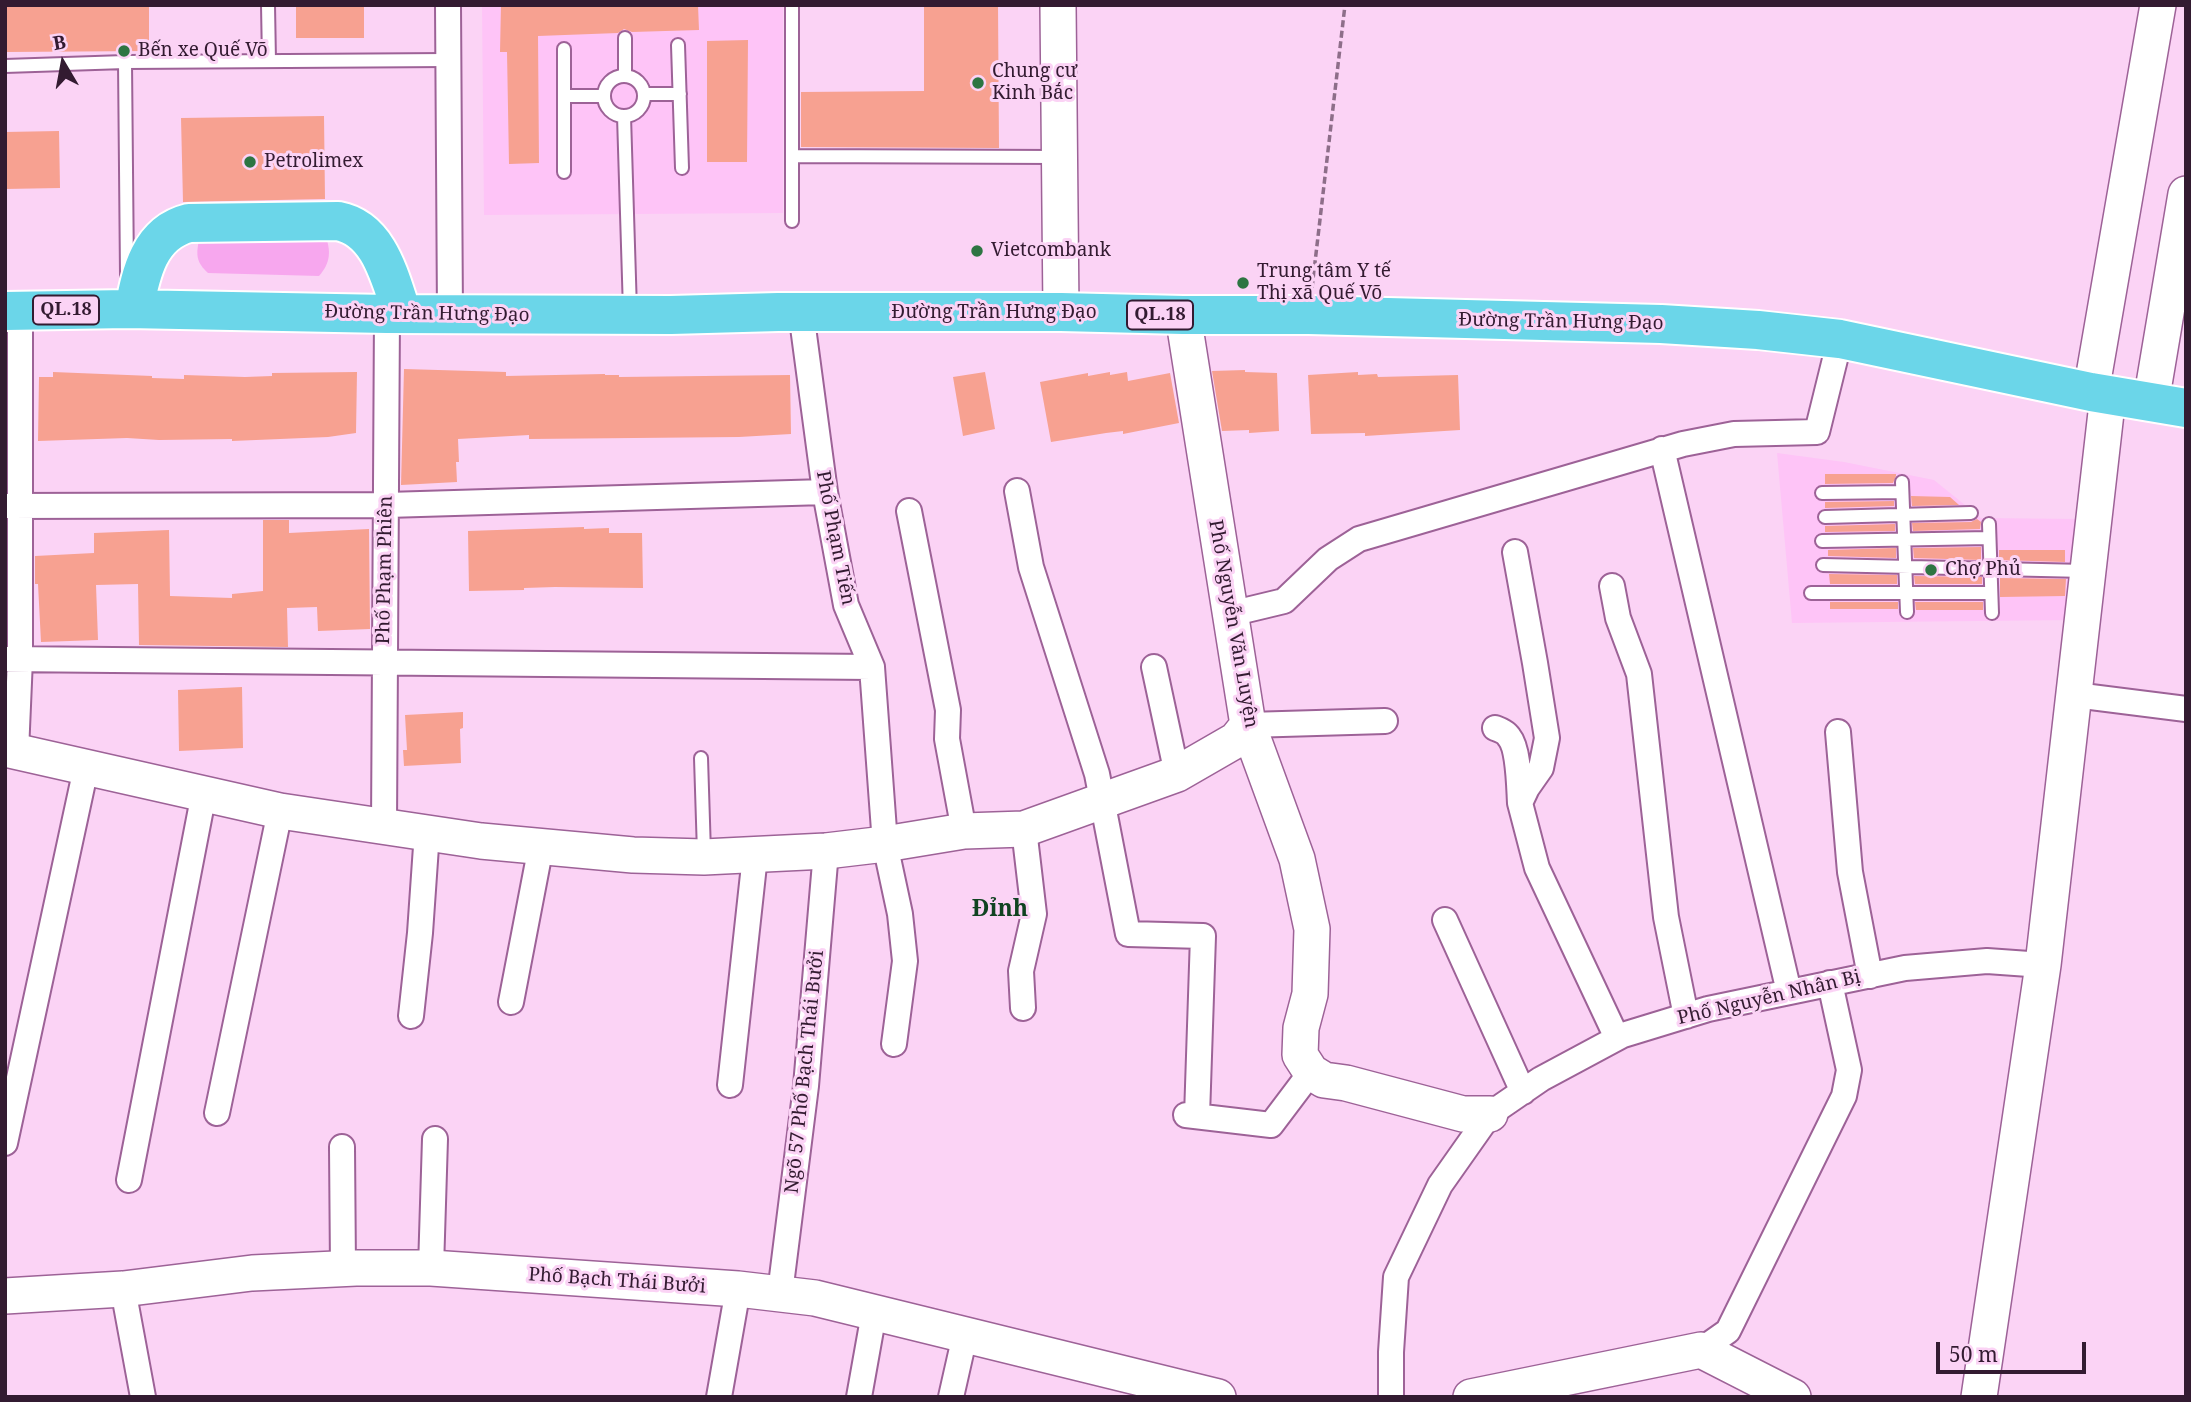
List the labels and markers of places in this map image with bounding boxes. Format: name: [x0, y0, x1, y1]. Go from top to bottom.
place label: Bến xe Quế Võ: [138, 40, 268, 62]
marker: Bến xe Quế Võ: [116, 43, 132, 59]
place label: Chung cư Kinh Bắc: [992, 61, 1077, 105]
marker: Chung cư Kinh Bắc: [970, 75, 986, 91]
place label: Petrolimex: [264, 151, 363, 173]
marker: Petrolimex: [242, 154, 258, 170]
place label: Vietcombank: [991, 240, 1111, 262]
marker: Vietcombank: [969, 243, 985, 259]
place label: Trung tâm Y tế Thị xã Quế Võ: [1257, 261, 1391, 305]
marker: Trung tâm Y tế Thị xã Quế Võ: [1235, 275, 1251, 291]
place label: Chợ Phủ: [1945, 559, 2021, 581]
marker: Chợ Phủ: [1923, 562, 1939, 578]

